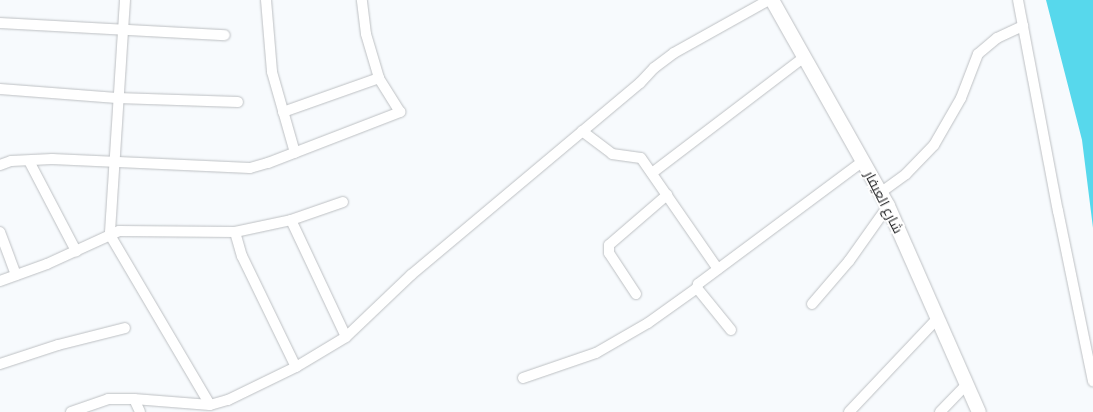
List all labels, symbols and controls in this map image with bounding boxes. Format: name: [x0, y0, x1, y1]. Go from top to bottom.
street label: شارع العيفار: [861, 168, 907, 236]

